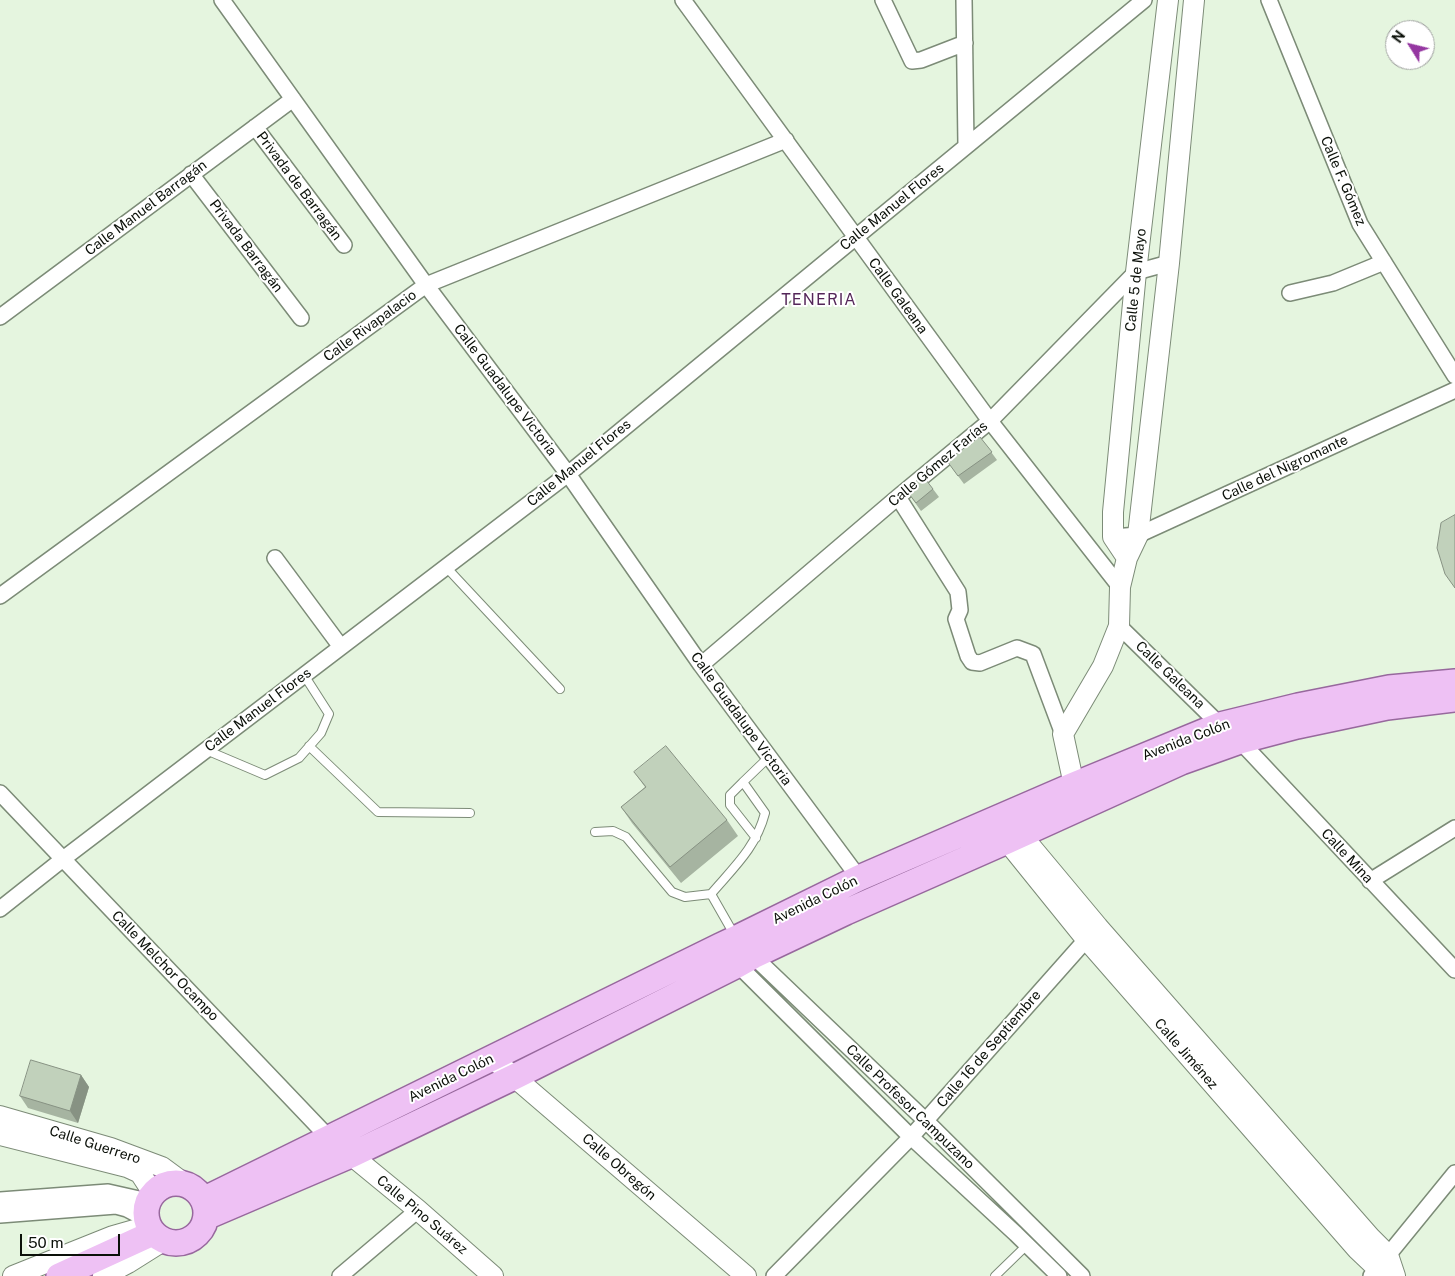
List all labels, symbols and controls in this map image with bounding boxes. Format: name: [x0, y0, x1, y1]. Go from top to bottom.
north arrow: [1385, 20, 1435, 70]
text: N: [1389, 28, 1408, 46]
street label: Privada de Barragán: [253, 128, 345, 244]
street label: Calle F. Gómez: [1317, 134, 1369, 228]
street label: Calle Manuel Barragán: [82, 157, 210, 259]
street label: Calle Manuel Flores: [837, 160, 947, 254]
street label: Privada Barragán: [206, 196, 286, 296]
street label: Calle 5 de Mayo: [1122, 228, 1150, 332]
street label: Calle Galeana: [865, 255, 931, 337]
street label: Calle Rivapalacio: [320, 287, 420, 365]
district label: TENERIA: [780, 290, 858, 310]
street label: Calle Guadalupe Victoria: [450, 321, 560, 459]
street label: Calle Manuel Flores: [524, 416, 634, 510]
street label: Calle Gómez Farías: [885, 418, 991, 510]
street label: Calle del Nigromante: [1219, 431, 1351, 505]
street label: Calle Galeana: [1132, 638, 1208, 712]
street label: Calle Guadalupe Victoria: [687, 649, 795, 789]
street label: Calle Manuel Flores: [201, 665, 315, 755]
street label: Avenida Colón: [1140, 716, 1232, 764]
street label: Calle Mina: [1318, 825, 1376, 887]
street label: Avenida Colón: [770, 872, 860, 928]
street label: Calle Melchor Ocampo: [108, 907, 222, 1025]
street label: Calle 16 de Septiembre: [933, 987, 1045, 1111]
street label: Calle Jiménez: [1151, 1015, 1221, 1093]
street label: Calle Profesor Campuzano: [842, 1041, 978, 1173]
street label: Avenida Colón: [406, 1050, 496, 1106]
street label: Calle Guerrero: [47, 1122, 143, 1168]
street label: Calle Obregón: [578, 1130, 660, 1204]
street label: Calle Pino Suárez: [373, 1172, 471, 1258]
scale bar: [22, 1224, 122, 1256]
text: 50 m: [28, 1234, 63, 1251]

